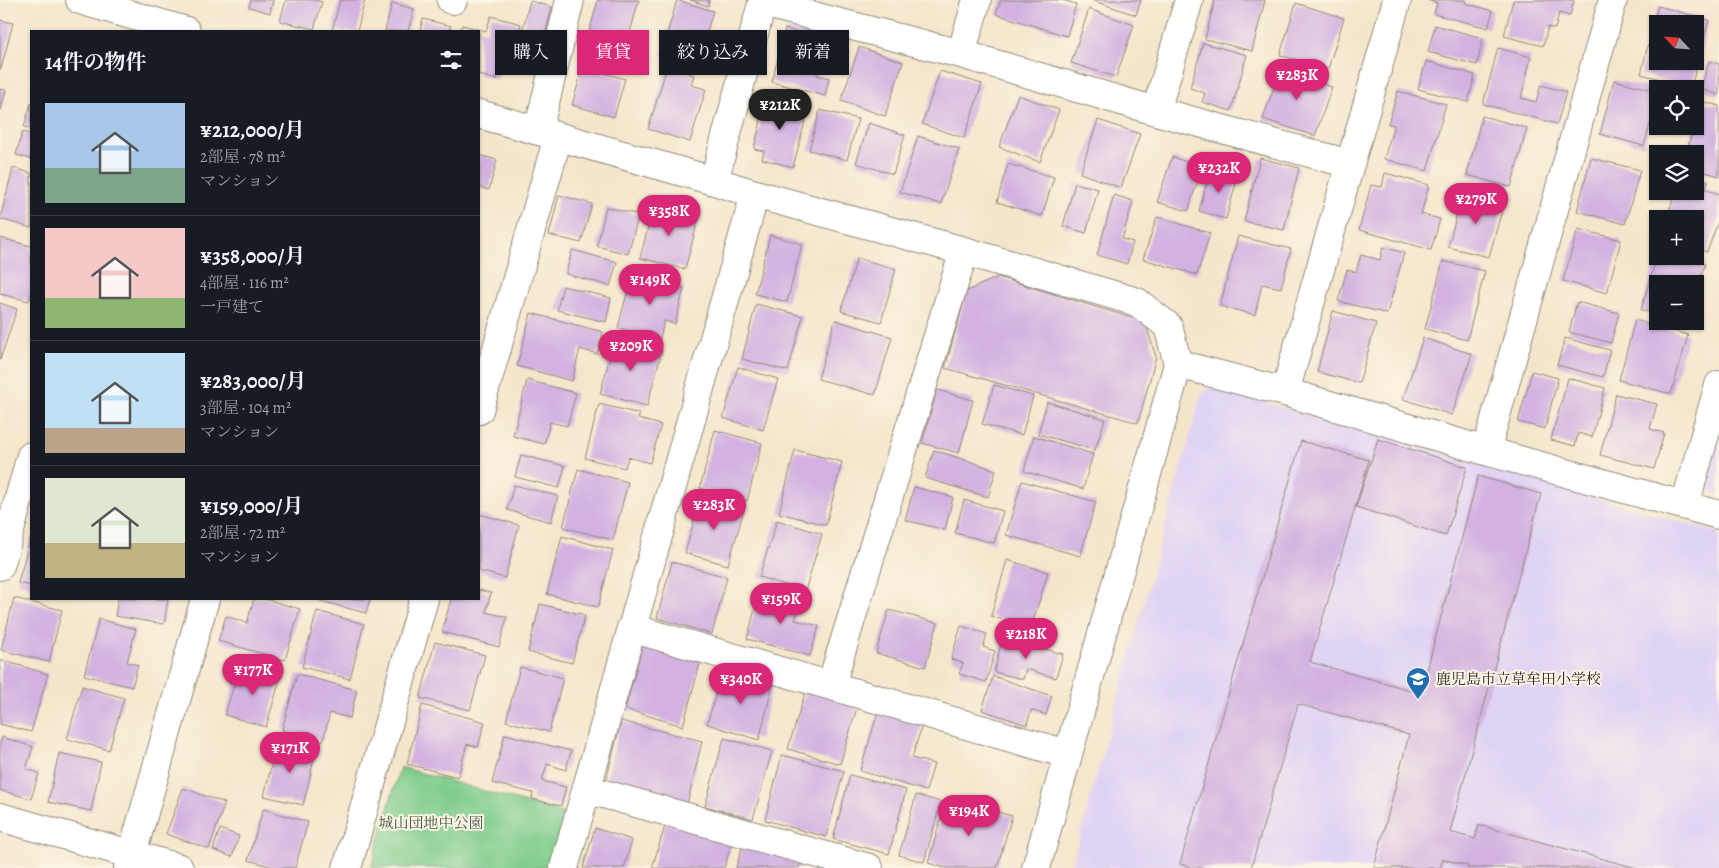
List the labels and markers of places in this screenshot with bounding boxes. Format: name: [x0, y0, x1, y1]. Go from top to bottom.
pin: ¥283K: [1262, 58, 1332, 101]
pin: ¥212K: [745, 88, 815, 131]
pin: ¥232K: [1184, 152, 1254, 194]
pin: ¥279K: [1441, 182, 1511, 225]
pin: ¥358K: [634, 194, 704, 237]
pin: ¥149K: [615, 264, 685, 306]
pin: ¥209K: [596, 330, 666, 372]
pin: ¥283K: [679, 488, 749, 531]
pin: ¥159K: [746, 582, 816, 625]
pin: ¥218K: [991, 618, 1061, 660]
pin: ¥177K: [218, 654, 288, 696]
pin: ¥340K: [706, 662, 776, 705]
school or university icon: 鹿児島市立草牟田小学校: [1405, 666, 1431, 700]
place label: 鹿児島市立草牟田小学校: [1436, 669, 1601, 689]
pin: ¥171K: [255, 732, 325, 774]
pin: ¥194K: [934, 794, 1004, 837]

